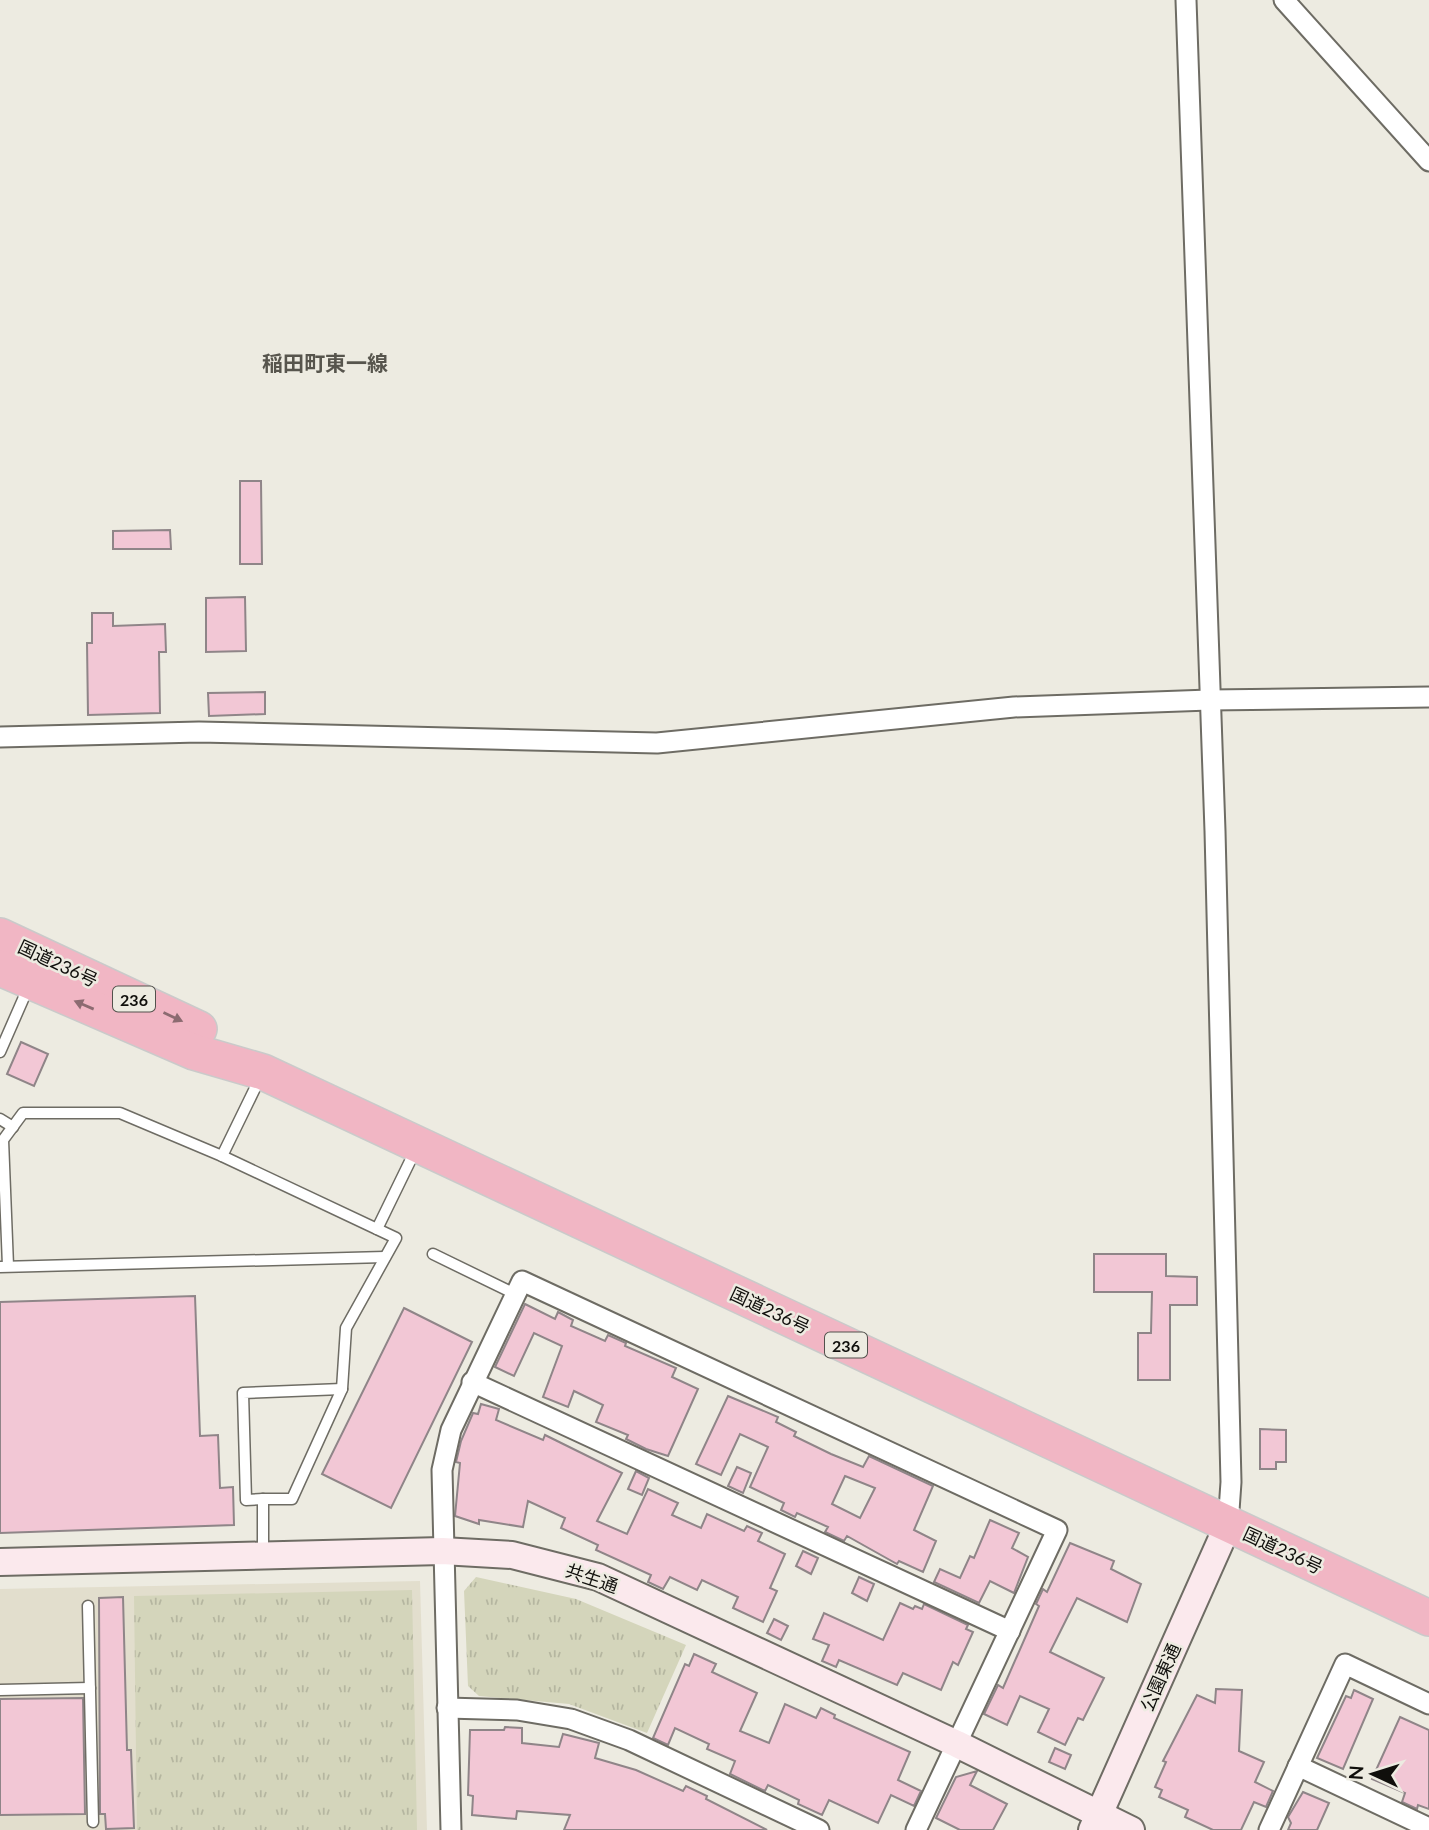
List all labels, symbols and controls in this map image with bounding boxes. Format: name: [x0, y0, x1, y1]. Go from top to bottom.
district label: 稲田町東一線: [262, 350, 388, 375]
street label: 国道236号: [15, 935, 101, 991]
road number: 236: [113, 987, 155, 1012]
one-way arrow: [74, 999, 95, 1010]
one-way arrow: [163, 1011, 183, 1023]
street label: 国道236号: [727, 1282, 813, 1338]
road number: 236: [825, 1332, 867, 1358]
street label: 国道236号: [1240, 1522, 1326, 1578]
street label: 共生通: [563, 1559, 621, 1597]
street label: 公園東通: [1135, 1640, 1185, 1714]
north arrow: [1338, 1739, 1408, 1809]
text: N: [1344, 1765, 1368, 1781]

